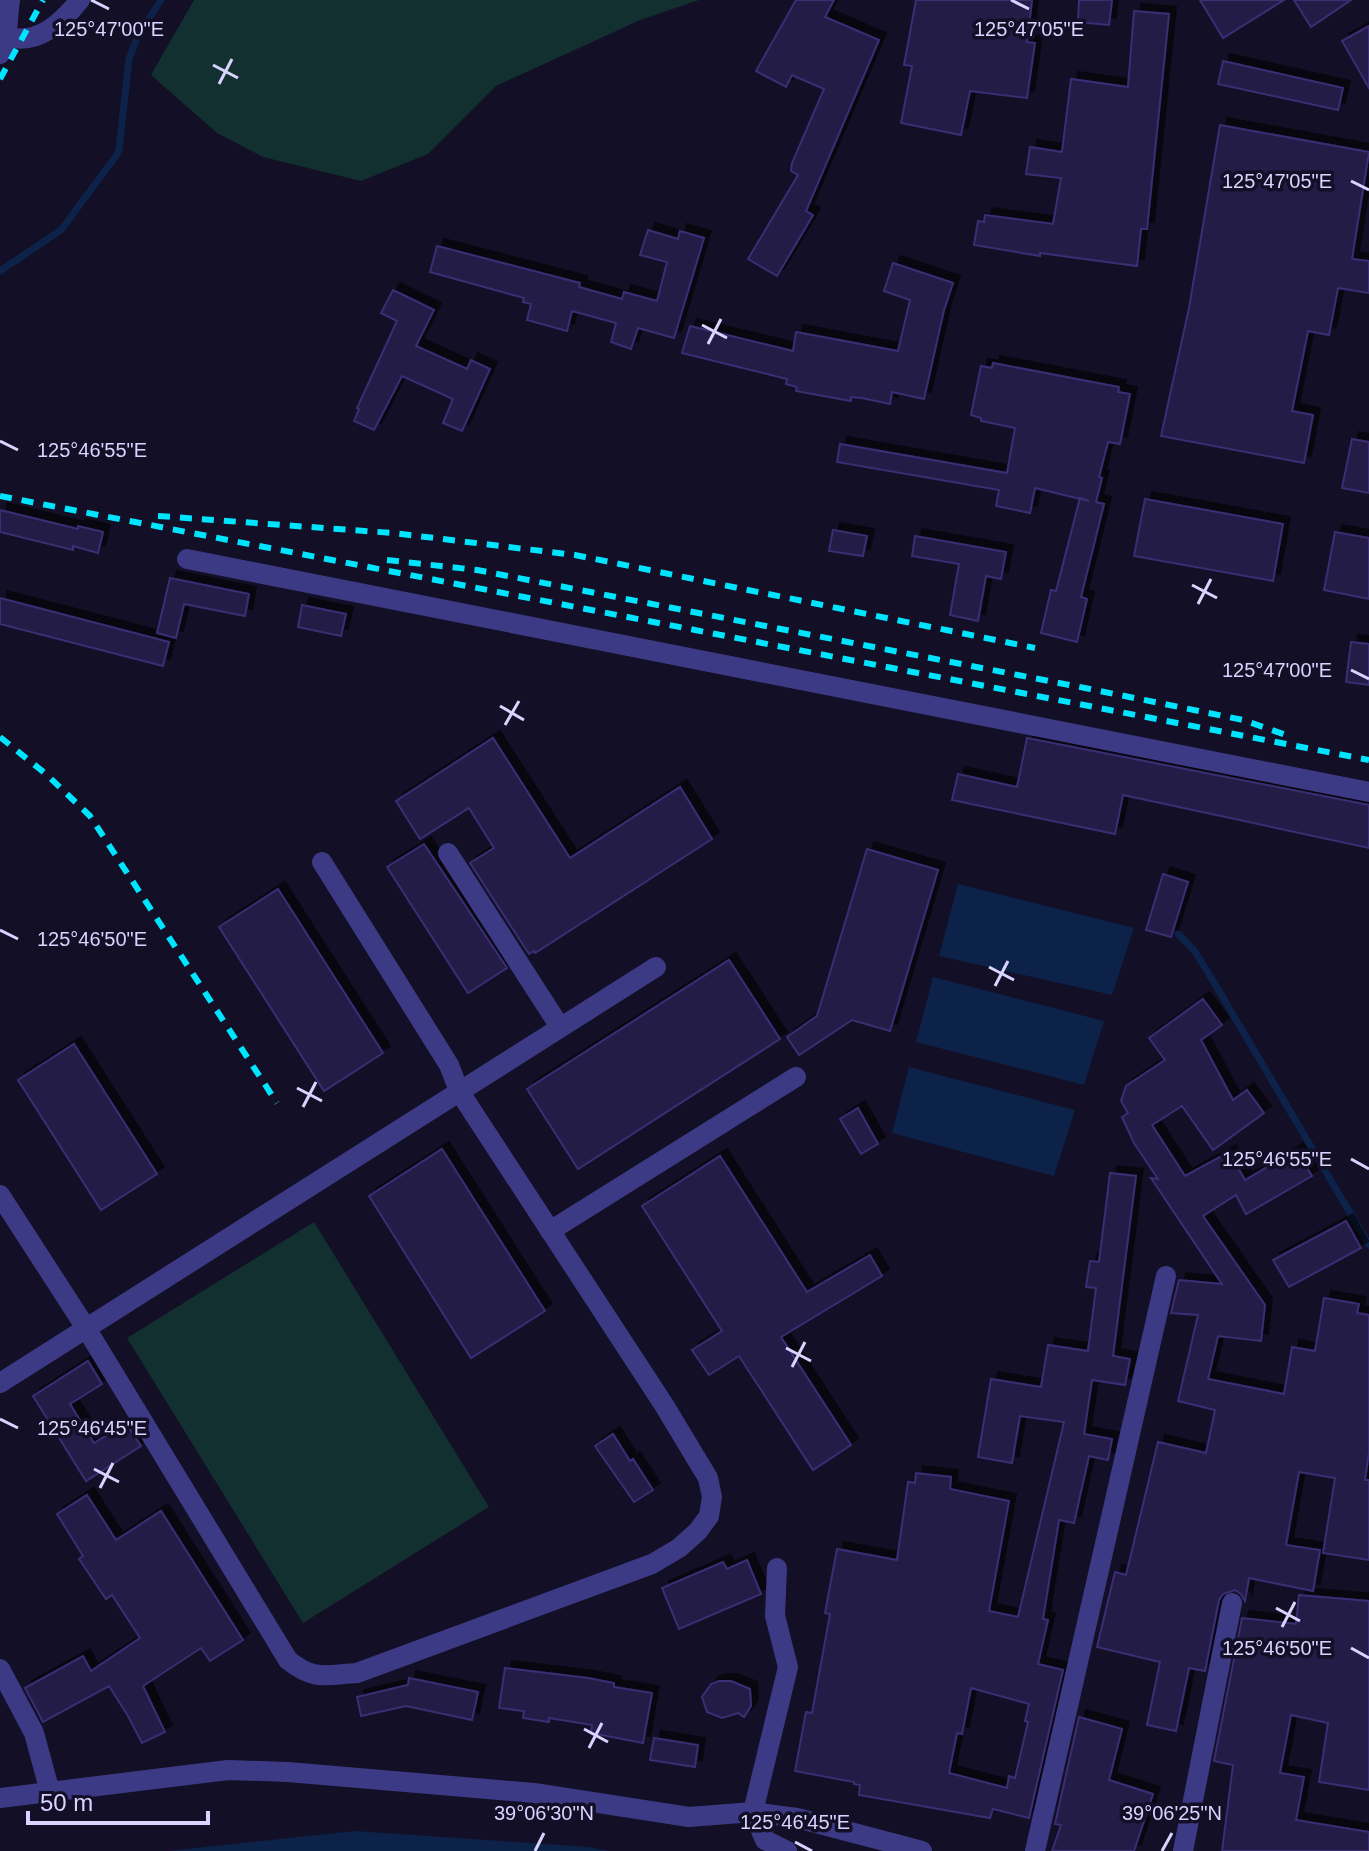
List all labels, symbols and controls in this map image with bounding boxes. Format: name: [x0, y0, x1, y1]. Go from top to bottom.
text: 125°47'00"E: [54, 18, 164, 40]
text: 125°47'05"E: [974, 18, 1084, 40]
text: 125°47'05"E: [1222, 170, 1332, 192]
text: 125°46'55"E: [37, 439, 147, 461]
text: 125°47'00"E: [1222, 659, 1332, 681]
text: 125°46'50"E: [37, 928, 147, 950]
text: 125°46'55"E: [1222, 1148, 1332, 1170]
text: 125°46'45"E: [37, 1417, 147, 1439]
text: 125°46'50"E: [1222, 1637, 1332, 1659]
scale bar: [28, 1775, 208, 1825]
text: 50 m: [40, 1789, 93, 1816]
text: 39°06'30"N: [494, 1802, 594, 1824]
text: 39°06'25"N: [1122, 1802, 1222, 1824]
text: 125°46'45"E: [740, 1811, 850, 1833]

